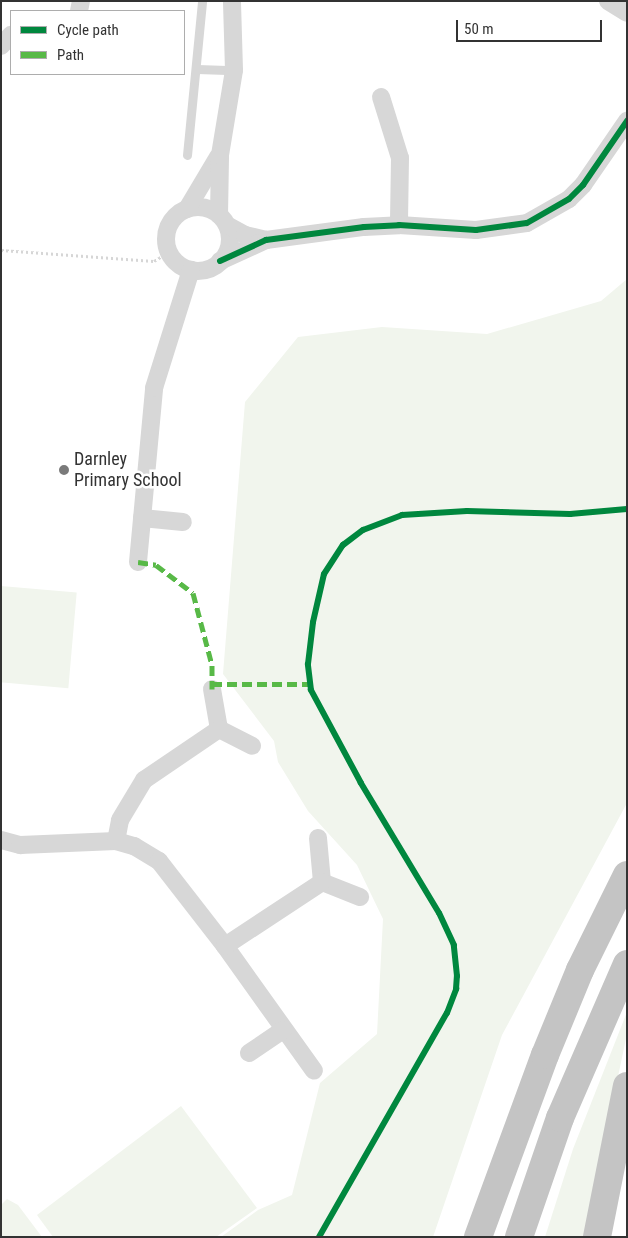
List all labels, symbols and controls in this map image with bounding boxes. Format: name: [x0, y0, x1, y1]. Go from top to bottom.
legend: [10, 10, 185, 75]
scale bar: [458, 10, 604, 42]
text: 50 m: [464, 20, 494, 38]
text: Cycle path: [57, 21, 119, 39]
text: Path: [57, 46, 84, 64]
place label: Darnley Primary School: [74, 449, 182, 492]
marker: Darnley Primary School: [58, 464, 70, 476]

